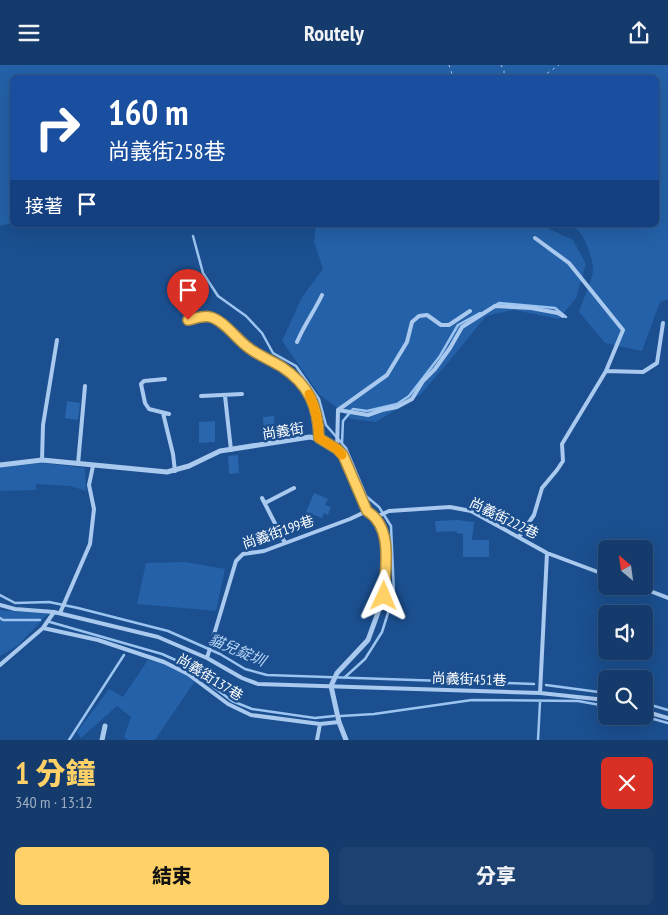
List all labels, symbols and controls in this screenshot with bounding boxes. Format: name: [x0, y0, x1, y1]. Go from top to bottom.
icon: menu: [15, 19, 43, 47]
text: Routely: [304, 19, 364, 47]
icon: share: [625, 19, 653, 47]
text: 160 m: [108, 89, 189, 135]
icon: right: [25, 95, 90, 160]
text: 尚義街258巷: [108, 137, 226, 165]
icon: arrive: [73, 190, 101, 218]
text: 接著: [25, 194, 63, 218]
pin: [167, 269, 209, 320]
icon: arrive: [174, 276, 202, 304]
street label: 尚義街: [261, 419, 305, 443]
street label: 尚義街222巷: [466, 493, 542, 543]
street label: 尚義街199巷: [240, 511, 316, 553]
north arrow: [598, 540, 652, 595]
map controls: [598, 540, 653, 725]
position arrow: [357, 569, 409, 621]
button: sound: [598, 605, 653, 660]
water label: 貓兒錠圳: [206, 629, 270, 671]
street label: 尚義街137巷: [173, 650, 247, 704]
street label: 尚義街451巷: [431, 669, 507, 689]
button: search: [598, 670, 653, 725]
text: 1 分鐘: [15, 753, 96, 792]
button: close: [601, 757, 653, 809]
text: 340 m · 13:12: [15, 792, 93, 812]
button: 結束: [15, 847, 329, 905]
button: 分享: [339, 847, 653, 905]

